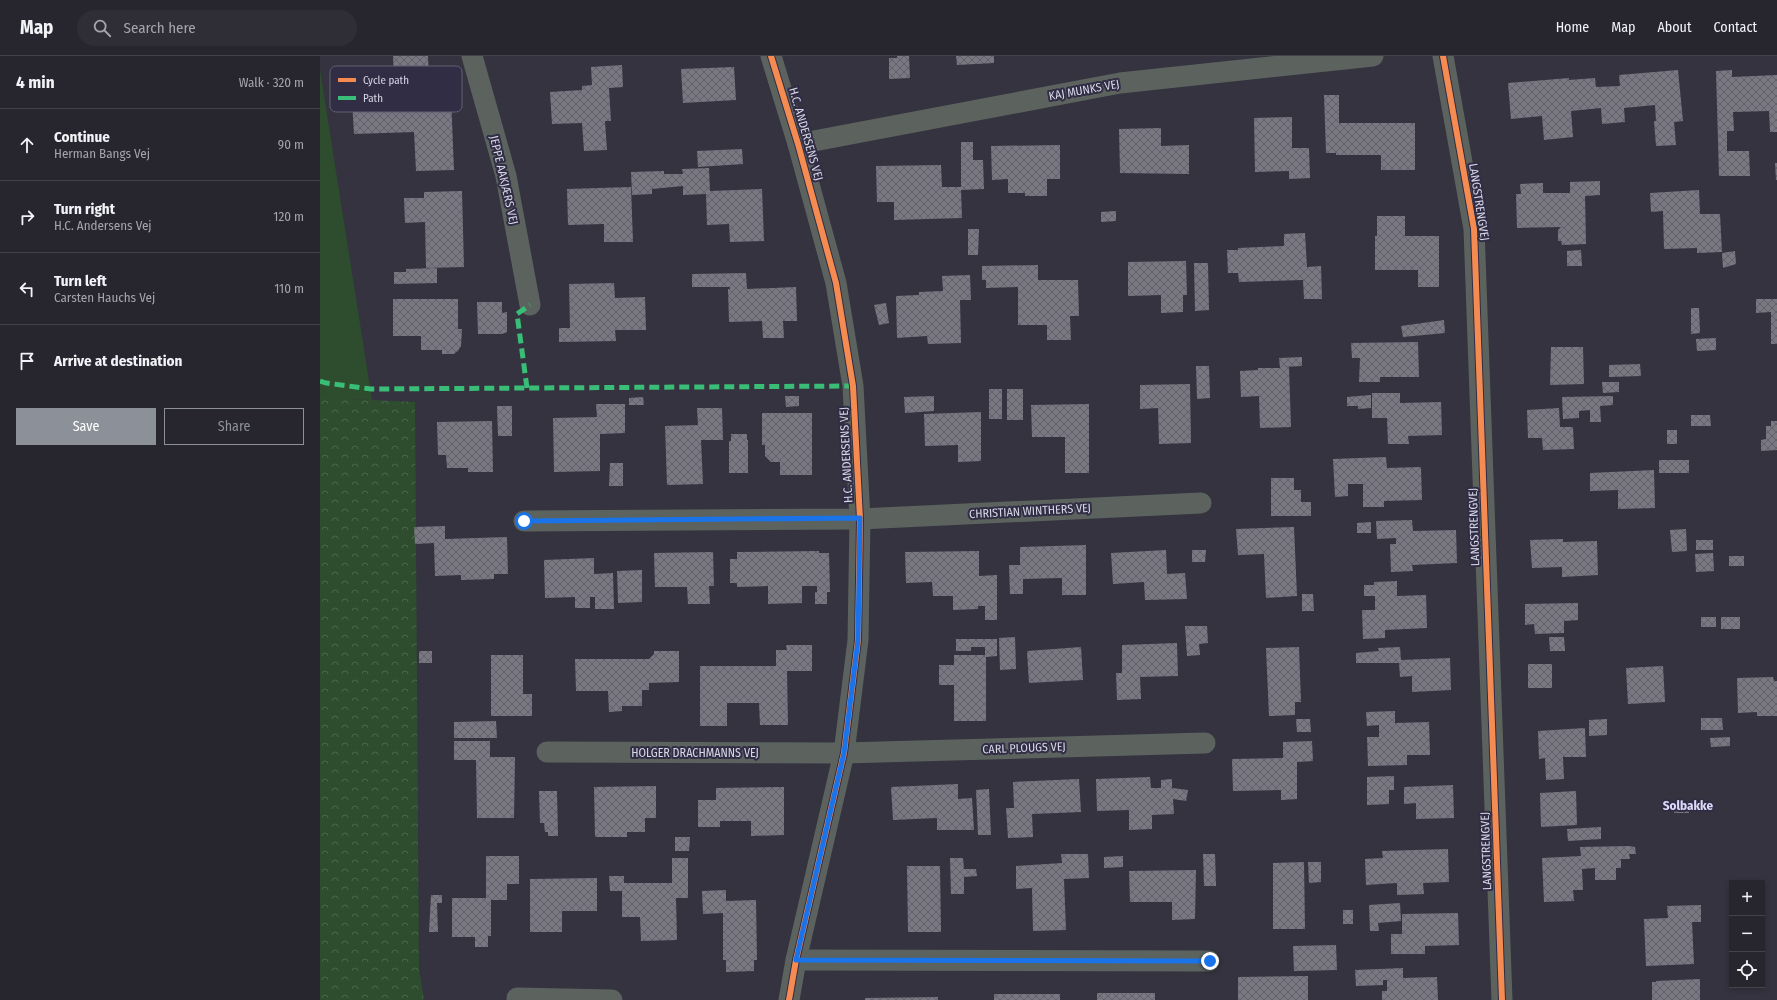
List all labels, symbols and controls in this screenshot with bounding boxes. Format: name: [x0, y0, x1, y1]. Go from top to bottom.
search box: [77, 10, 357, 46]
text: Map: [20, 16, 53, 39]
icon: search: [91, 17, 113, 39]
text: Search here: [123, 19, 196, 37]
text: Home: [1556, 19, 1589, 36]
text: Map: [1611, 19, 1635, 36]
text: About: [1657, 19, 1692, 36]
text: Contact: [1714, 19, 1757, 36]
legend: [330, 66, 462, 112]
text: 4 min: [16, 72, 55, 93]
text: Cycle path: [363, 74, 409, 87]
text: Walk · 320 m: [239, 75, 304, 90]
street label: KAJ MUNKS VEJ: [1048, 77, 1120, 103]
street label: H.C. ANDERSENS VEJ: [786, 86, 826, 182]
text: Path: [363, 92, 383, 105]
text: Continue: [54, 128, 110, 146]
icon: ahead: [16, 134, 38, 156]
street label: JEPPE AAKJÆRS VEJ: [487, 134, 521, 226]
text: 90 m: [278, 137, 304, 152]
text: Herman Bangs Vej: [54, 146, 150, 161]
street label: LANGSTRENGVEJ: [1466, 162, 1492, 242]
text: Turn right: [54, 200, 115, 218]
icon: right: [16, 206, 38, 228]
text: 120 m: [273, 209, 304, 224]
text: H.C. Andersens Vej: [54, 218, 152, 233]
text: Turn left: [54, 272, 107, 290]
icon: left: [16, 278, 38, 300]
text: 110 m: [274, 281, 304, 296]
text: Carsten Hauchs Vej: [54, 290, 155, 305]
icon: arrive: [16, 350, 38, 372]
text: Arrive at destination: [54, 352, 182, 370]
street label: H.C. ANDERSENS VEJ: [836, 407, 856, 503]
button: Save: [16, 408, 156, 445]
button: Share: [164, 408, 304, 445]
street label: LANGSTRENGVEJ: [1466, 488, 1482, 566]
street label: CHRISTIAN WINTHERS VEJ: [969, 501, 1091, 521]
route start: [515, 512, 533, 530]
street label: CARL PLOUGS VEJ: [982, 740, 1066, 756]
street label: HOLGER DRACHMANNS VEJ: [631, 746, 759, 760]
district label: Solbakke: [1663, 798, 1714, 813]
street label: LANGSTRENGVEJ: [1478, 812, 1494, 890]
map controls: [1729, 880, 1765, 988]
button: +: [1729, 880, 1765, 916]
button: −: [1729, 916, 1765, 952]
route end: [1201, 952, 1219, 970]
button: locate: [1729, 952, 1765, 988]

